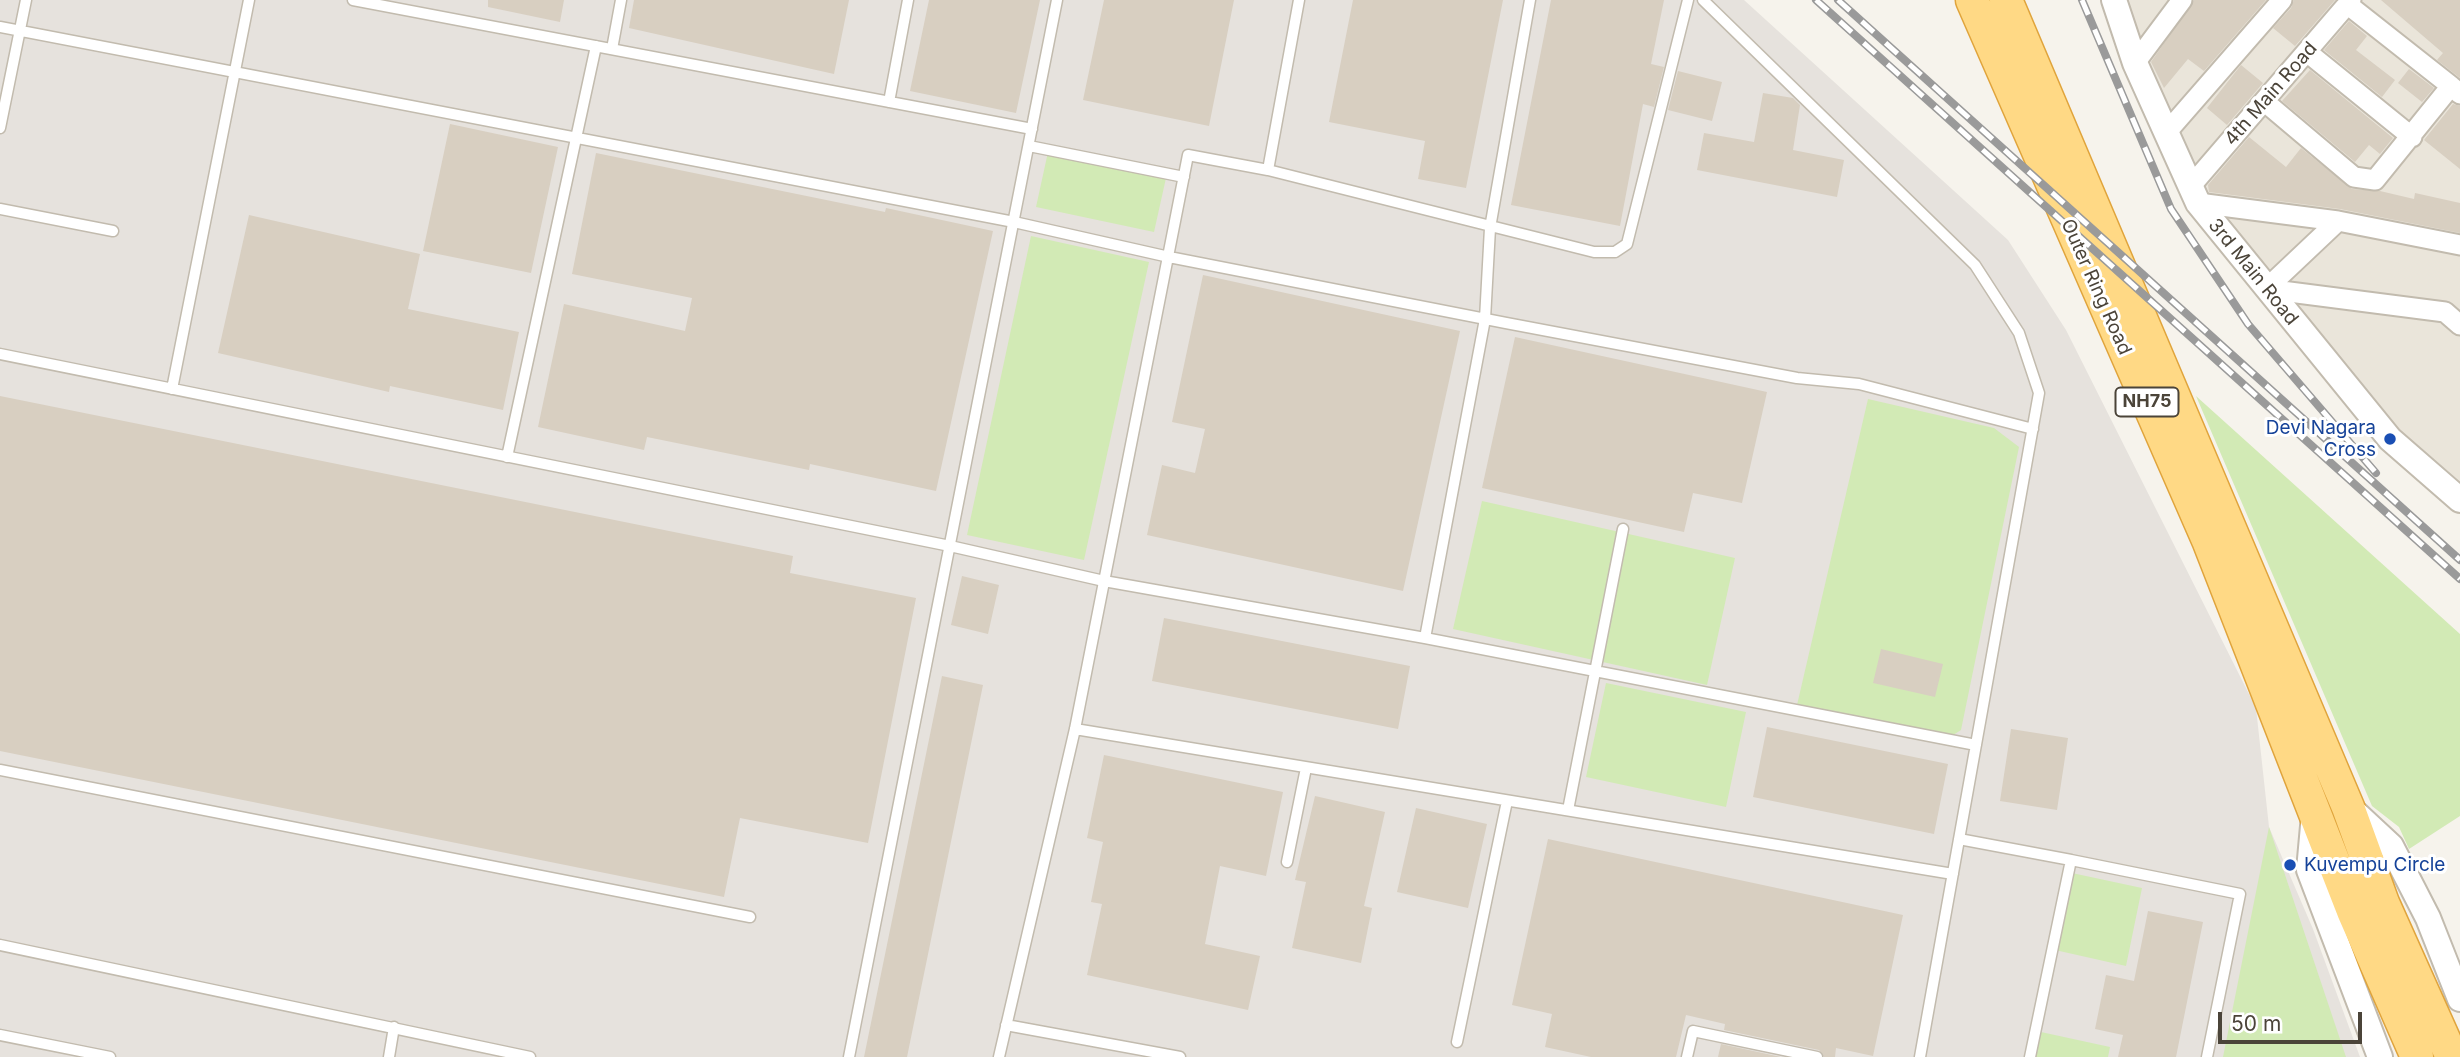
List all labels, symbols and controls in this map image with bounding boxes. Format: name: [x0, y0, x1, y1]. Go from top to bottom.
street label: 4th Main Road: [2220, 38, 2322, 150]
street label: 3rd Main Road: [2203, 214, 2303, 330]
street label: Outer Ring Road: [2056, 216, 2136, 358]
road number: NH75: [2116, 388, 2178, 416]
place label: Devi Nagara Cross: [2266, 417, 2376, 461]
marker: Devi Nagara Cross: [2382, 431, 2398, 447]
place label: Kuvempu Circle: [2304, 854, 2445, 876]
marker: Kuvempu Circle: [2282, 857, 2298, 873]
scale bar: [2222, 998, 2366, 1042]
text: 50 m: [2231, 1011, 2281, 1036]

